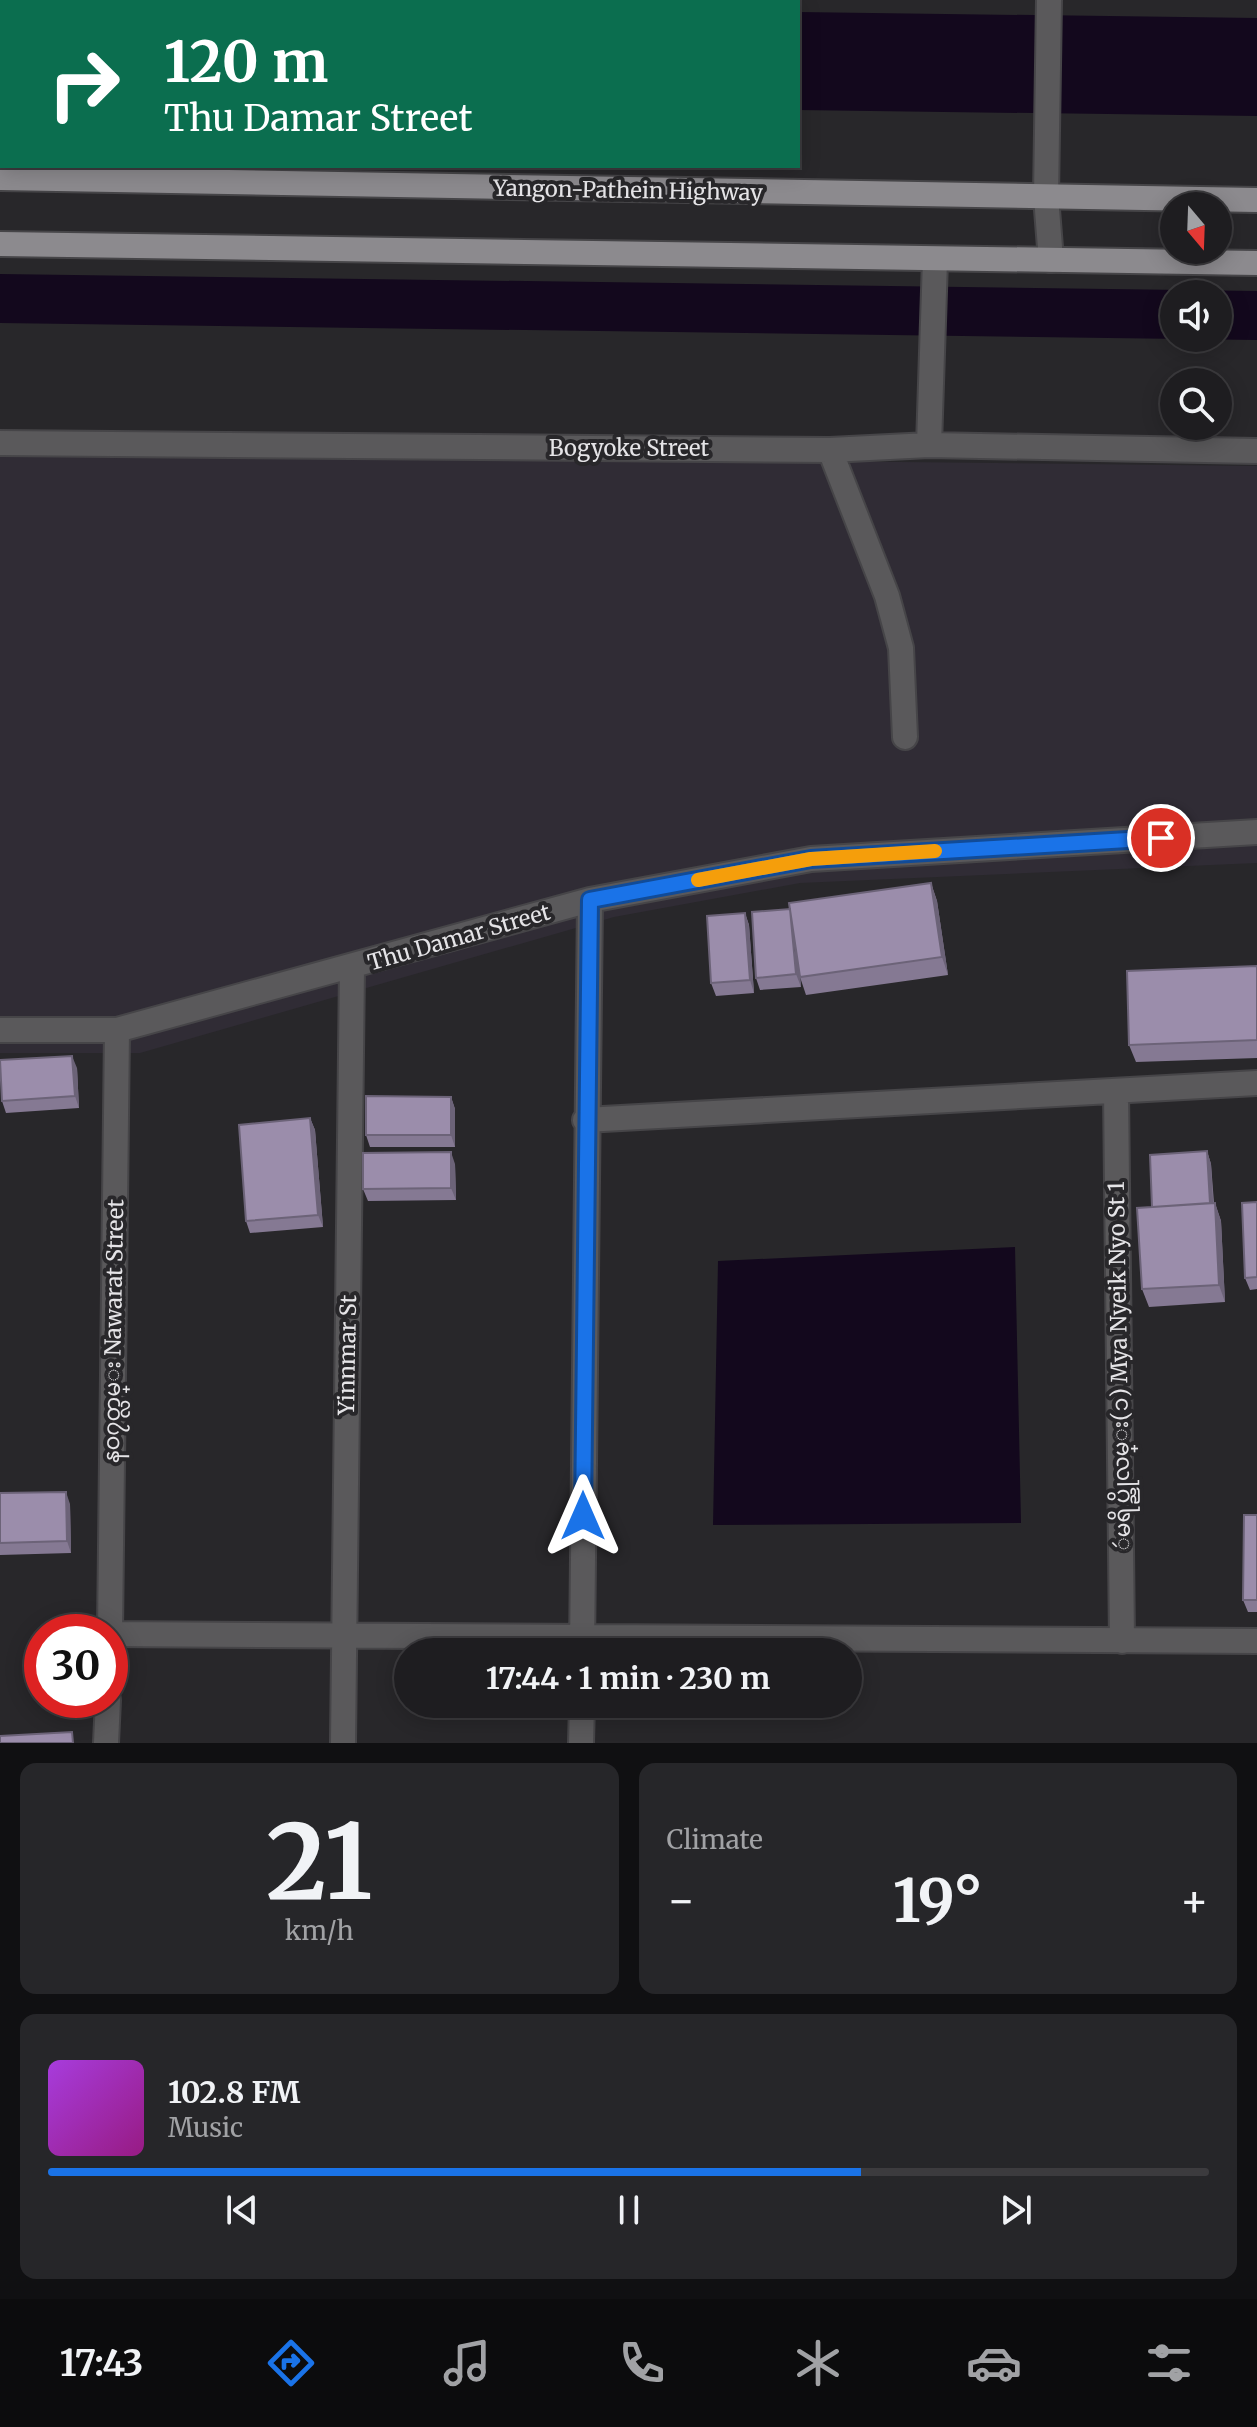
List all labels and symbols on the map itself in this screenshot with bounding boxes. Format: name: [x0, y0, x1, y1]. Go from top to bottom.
street label: Yangon-Pathein Highway: [492, 174, 763, 206]
north arrow: [1160, 192, 1232, 264]
street label: Bogyoke Street: [549, 434, 710, 462]
pin: [1127, 804, 1195, 872]
street label: Thu Damar Street: [365, 897, 554, 976]
street label: ဴမရိပ္ညိုလမ္း(၁) Mya Nyeik Nyo St 1: [1101, 1181, 1140, 1551]
street label: နဝ၇တ္လမ္း Nawarat Street: [97, 1198, 133, 1463]
street label: Yinnmar St: [332, 1294, 362, 1416]
position arrow: [541, 1474, 625, 1558]
speed limit sign: 30: [24, 1614, 128, 1718]

